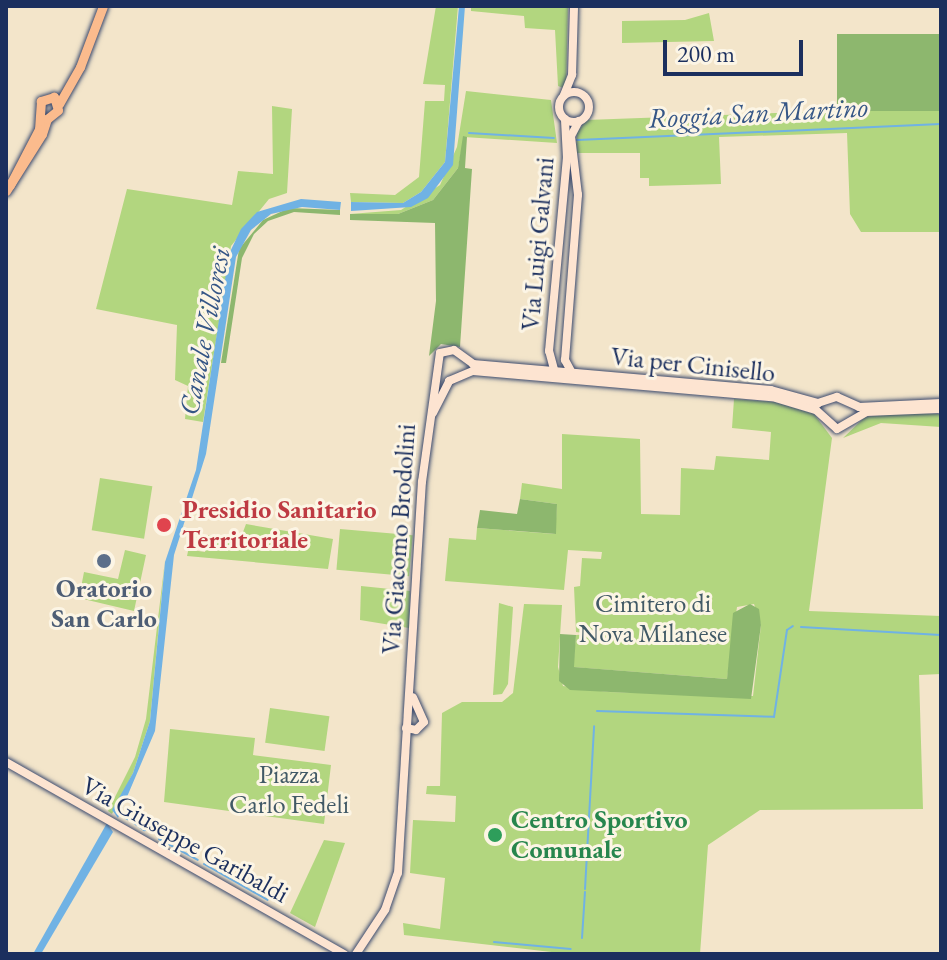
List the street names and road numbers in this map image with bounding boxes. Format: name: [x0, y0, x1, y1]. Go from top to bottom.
street label: Via Luigi Galvani: [515, 156, 561, 332]
street label: Via per Cinisello: [609, 341, 777, 389]
street label: Via Giacomo Brodolini: [375, 423, 423, 655]
street label: Via Giuseppe Garibaldi: [76, 770, 294, 910]

